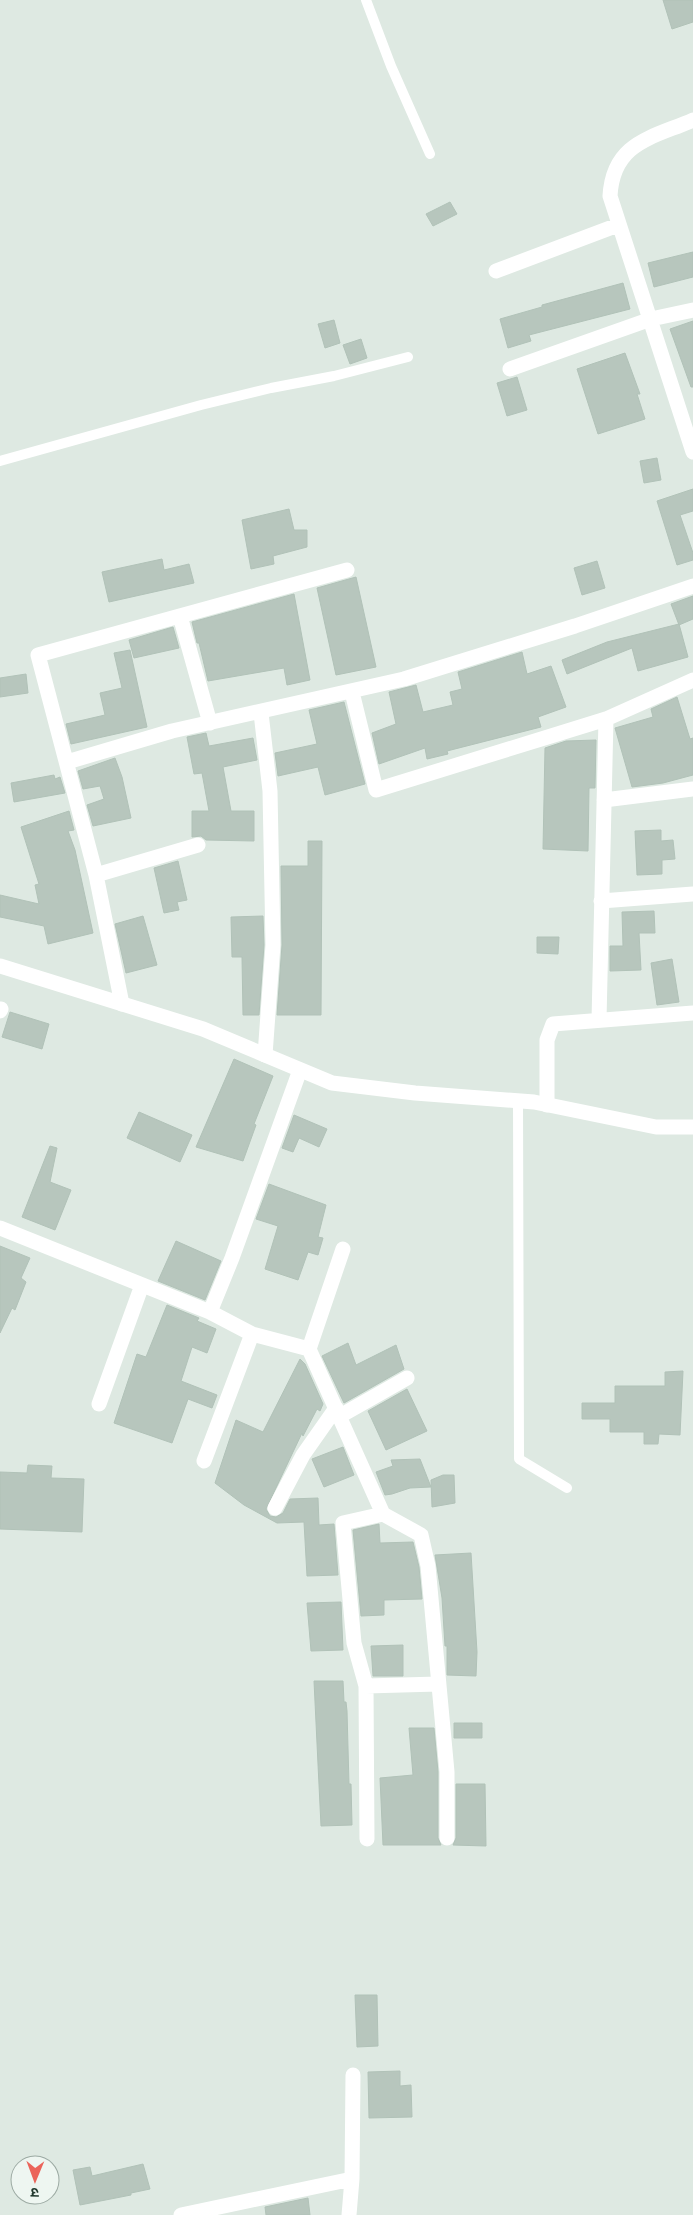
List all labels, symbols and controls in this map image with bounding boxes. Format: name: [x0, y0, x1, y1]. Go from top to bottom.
north arrow: [10, 2155, 60, 2205]
text: उ: [30, 2184, 39, 2202]

